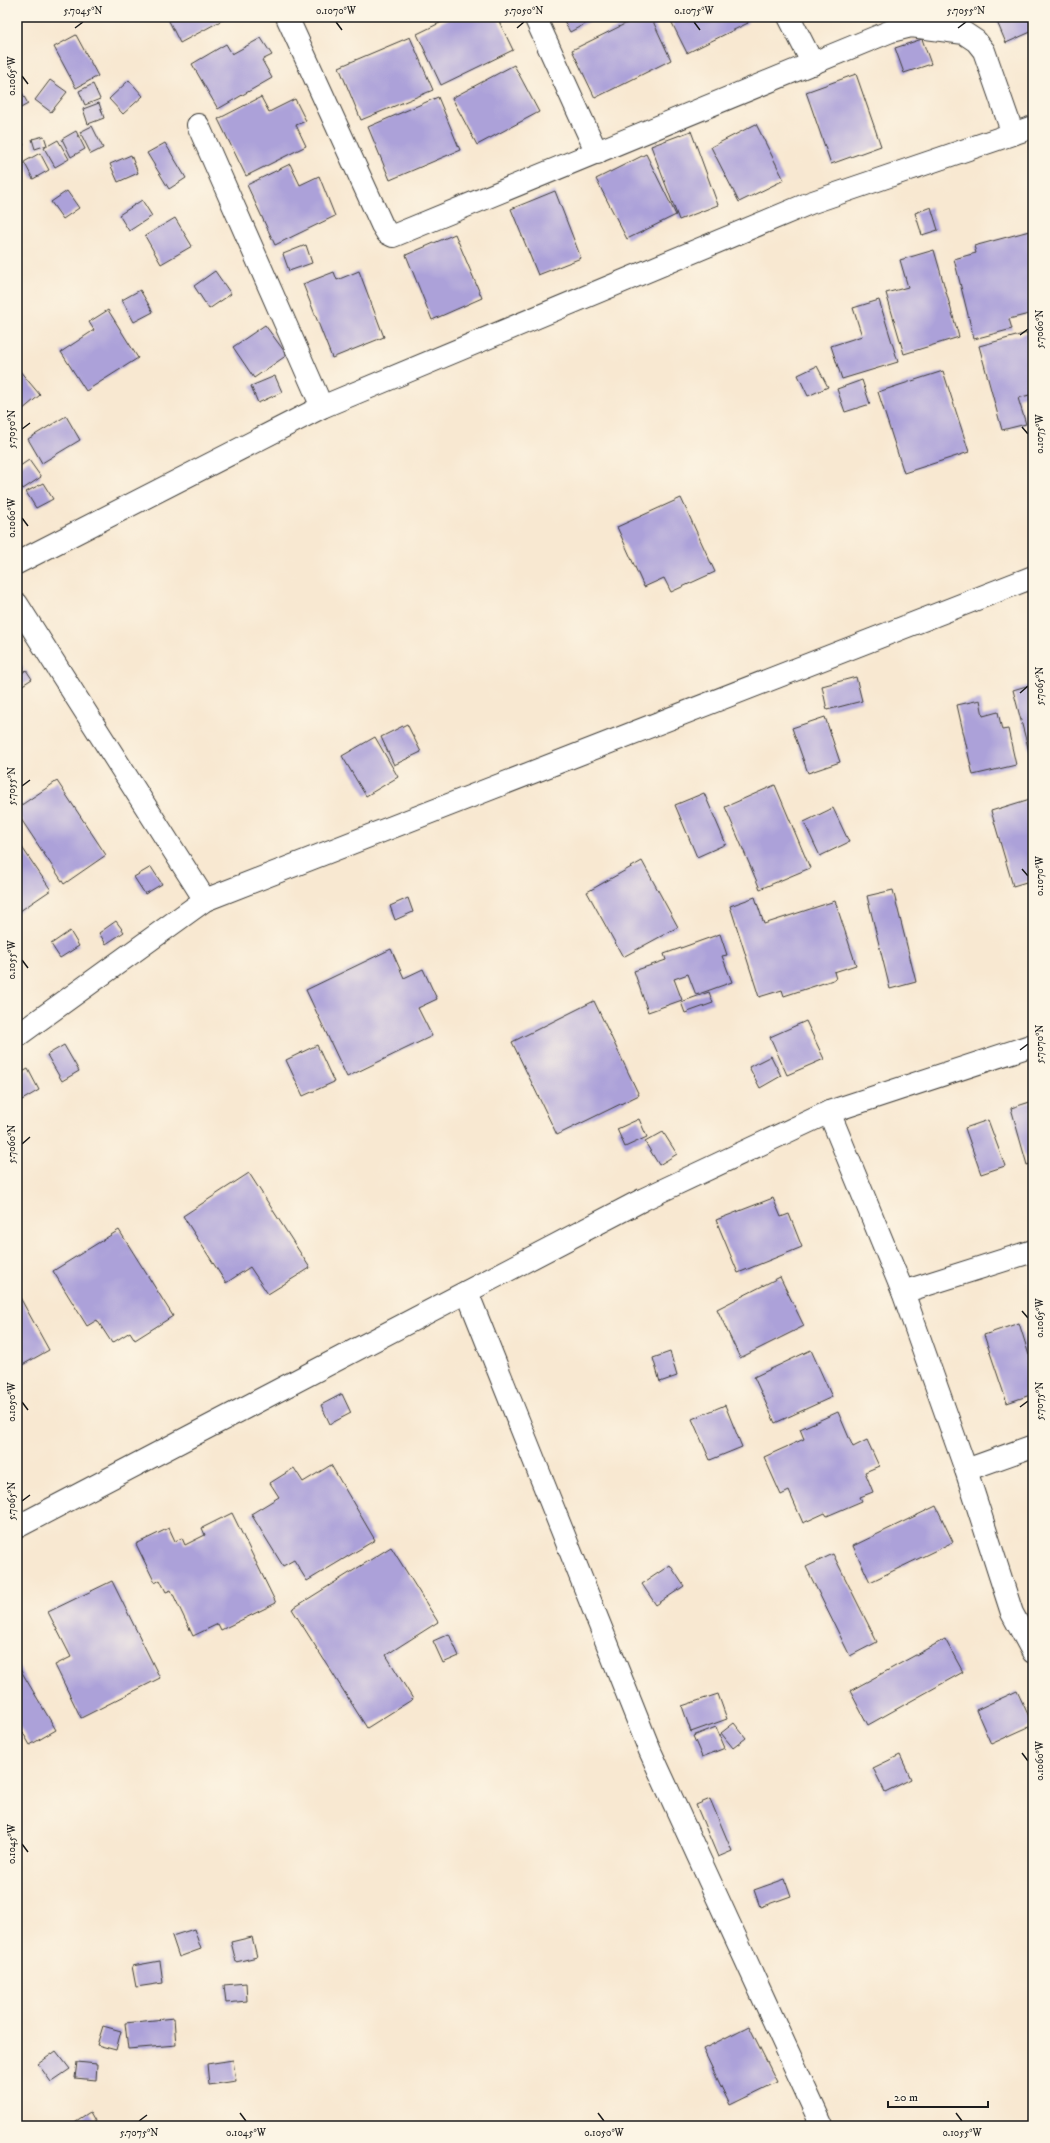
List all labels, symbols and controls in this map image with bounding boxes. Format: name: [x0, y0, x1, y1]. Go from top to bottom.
text: 5.7045°N: [63, 5, 103, 17]
text: 0.1070°W: [316, 5, 357, 17]
text: 5.7050°N: [505, 5, 543, 17]
text: 0.1075°W: [674, 5, 715, 17]
text: 5.7055°N: [947, 5, 985, 17]
text: 0.1065°W: [6, 56, 18, 96]
text: 5.7060°N: [1034, 309, 1046, 349]
text: 5.7050°N: [6, 410, 18, 448]
text: 0.1075°W: [1034, 413, 1046, 454]
text: 0.1060°W: [6, 497, 18, 538]
text: 5.7065°N: [1034, 667, 1046, 705]
text: 5.7055°N: [6, 767, 18, 805]
text: 0.1070°W: [1034, 855, 1046, 896]
text: 0.1055°W: [6, 940, 18, 980]
text: 5.7070°N: [1034, 1024, 1046, 1064]
text: 5.7060°N: [6, 1124, 18, 1164]
text: 0.1065°W: [1034, 1298, 1046, 1338]
text: 0.1050°W: [6, 1381, 18, 1422]
text: 5.7075°N: [1034, 1382, 1046, 1420]
text: 5.7065°N: [6, 1482, 18, 1520]
text: 0.1060°W: [1034, 1740, 1046, 1781]
text: 0.1045°W: [6, 1823, 18, 1864]
scale bar: [888, 2083, 988, 2109]
text: 20 m: [894, 2090, 918, 2105]
text: 5.7075°N: [120, 2127, 158, 2139]
text: 0.1045°W: [226, 2127, 267, 2139]
text: 0.1050°W: [584, 2127, 625, 2139]
text: 0.1055°W: [942, 2127, 982, 2139]

